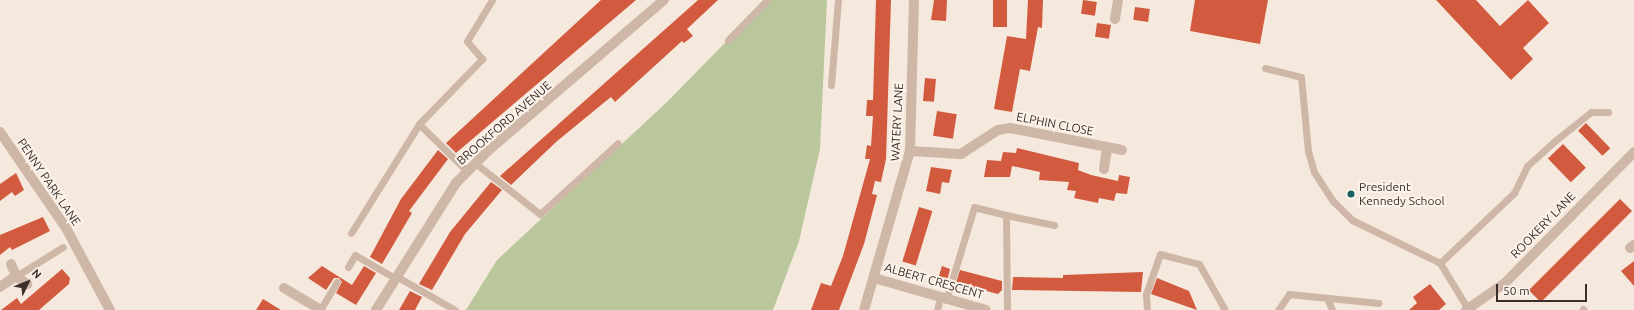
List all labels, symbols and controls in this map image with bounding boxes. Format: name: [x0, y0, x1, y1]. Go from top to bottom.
street label: BROOKFORD AVENUE: [454, 78, 554, 168]
street label: WATERY LANE: [888, 83, 906, 161]
street label: ELPHIN CLOSE: [1015, 109, 1095, 139]
street label: PENNY PARK LANE: [14, 136, 84, 228]
place label: President Kennedy School: [1359, 180, 1445, 208]
marker: President Kennedy School: [1346, 189, 1356, 199]
street label: ROOKERY LANE: [1508, 189, 1578, 261]
street label: ALBERT CRESCENT: [883, 260, 985, 302]
north arrow: [8, 262, 48, 302]
text: N: [30, 267, 44, 281]
scale bar: [1498, 276, 1589, 302]
text: 50 m: [1503, 284, 1530, 297]

